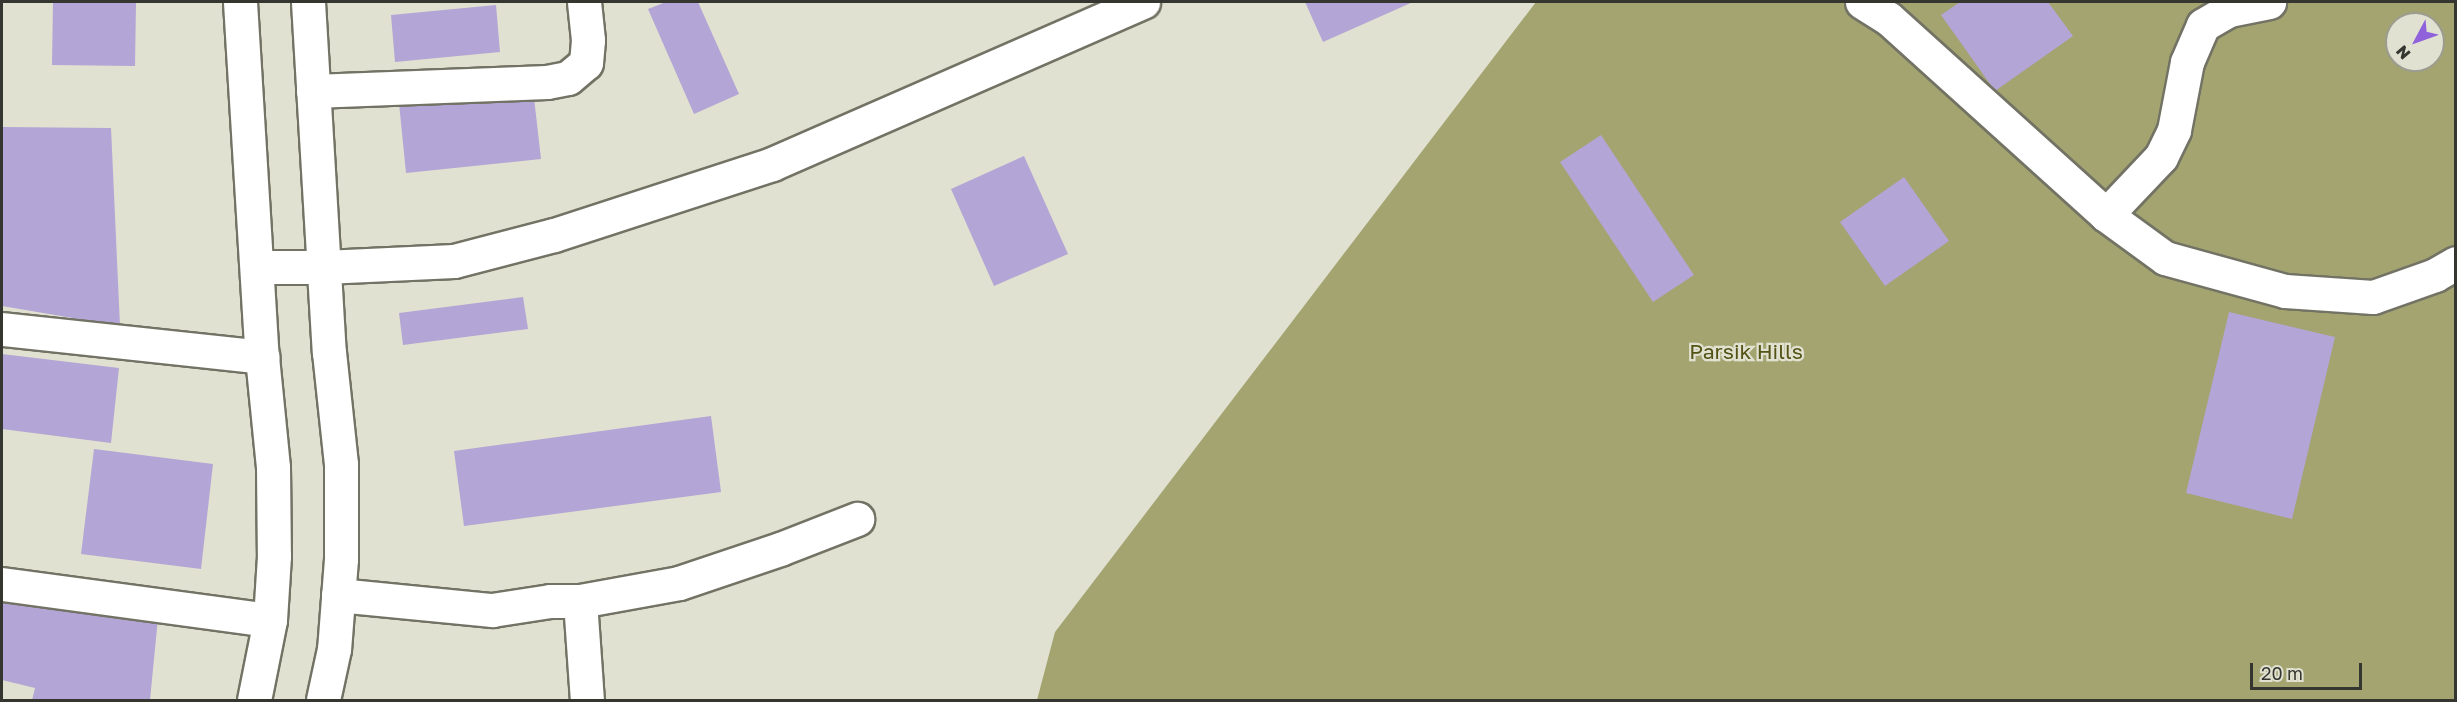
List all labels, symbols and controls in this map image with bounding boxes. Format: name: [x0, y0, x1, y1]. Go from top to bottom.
north arrow: [2385, 12, 2445, 72]
text: N: [2391, 41, 2414, 64]
park label: Parsik Hills: [1689, 338, 1803, 364]
scale bar: [2253, 651, 2366, 689]
text: 20 m: [2261, 662, 2303, 684]

